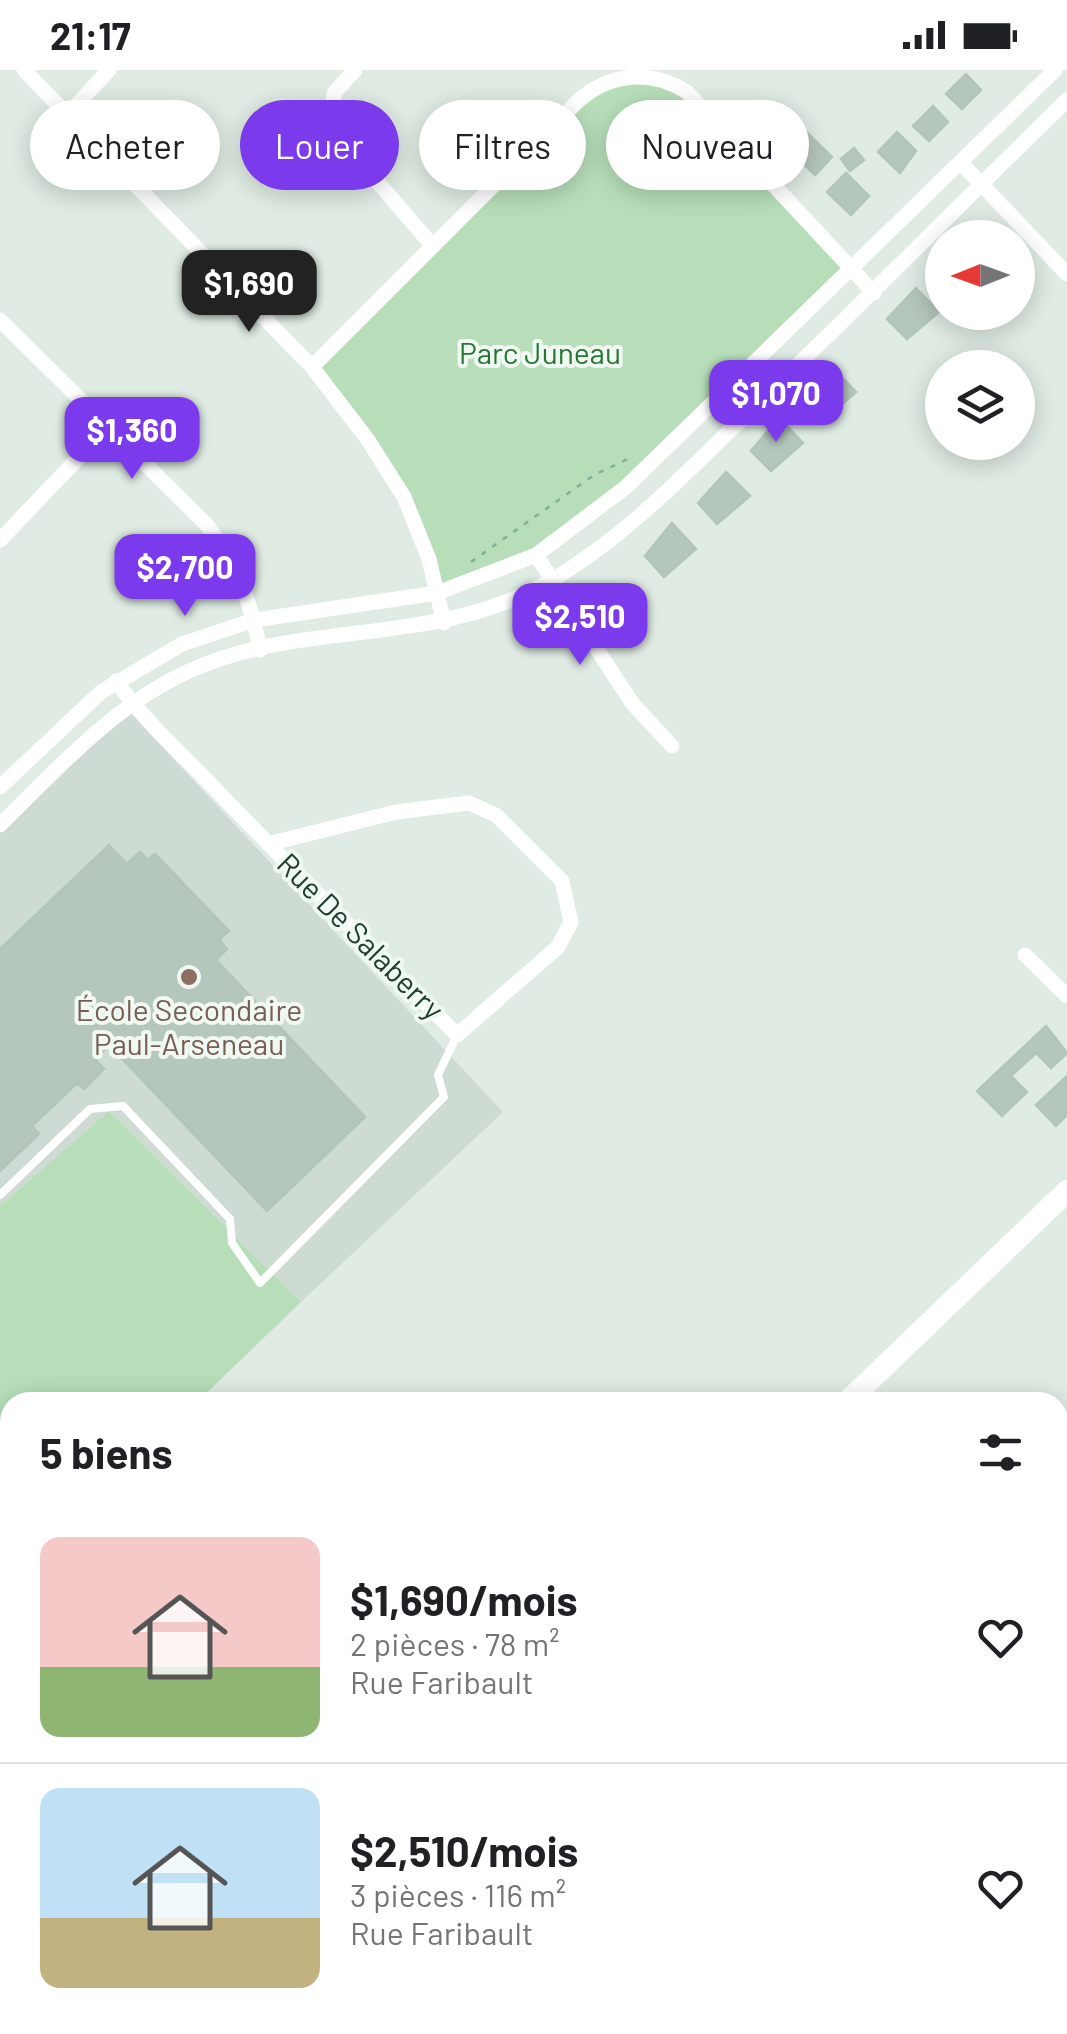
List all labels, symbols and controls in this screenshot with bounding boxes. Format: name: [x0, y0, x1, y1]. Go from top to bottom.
text: 21:17: [50, 12, 131, 58]
chip: Acheter: [30, 100, 220, 190]
chip: Louer: [240, 100, 399, 190]
chip: Filtres: [419, 100, 586, 190]
chip: Nouveau: [606, 100, 809, 190]
north arrow: [925, 220, 1035, 330]
map controls: [925, 220, 1035, 460]
pin: $1,690: [168, 250, 330, 335]
text: $1,690: [204, 263, 294, 301]
park label: Parc Juneau: [459, 334, 621, 370]
button: layers: [925, 350, 1035, 460]
pin: $1,070: [695, 360, 857, 445]
text: $1,070: [731, 373, 821, 411]
pin: $1,360: [51, 397, 213, 482]
text: $1,360: [87, 410, 177, 448]
pin: $2,700: [104, 534, 266, 619]
text: $2,700: [136, 547, 234, 585]
pin: $2,510: [499, 583, 661, 668]
text: $2,510: [534, 596, 626, 634]
street label: Rue De Salaberry: [271, 845, 452, 1026]
marker: École Secondaire Paul-Arseneau: [178, 966, 200, 988]
place label: École Secondaire Paul-Arseneau: [76, 991, 302, 1061]
icon: filters: [973, 1425, 1028, 1480]
text: 5 biens: [40, 1427, 173, 1477]
text: $1,690/mois: [350, 1574, 578, 1624]
icon: home: [120, 1577, 240, 1697]
icon: heart: [973, 1610, 1028, 1665]
text: 2 pièces · 78 m²: [350, 1624, 560, 1662]
text: Rue Faribault: [350, 1662, 534, 1700]
text: $2,510/mois: [350, 1825, 578, 1875]
icon: home: [120, 1828, 240, 1948]
icon: heart: [973, 1861, 1028, 1916]
text: 3 pièces · 116 m²: [350, 1875, 566, 1913]
text: Rue Faribault: [350, 1913, 534, 1951]

